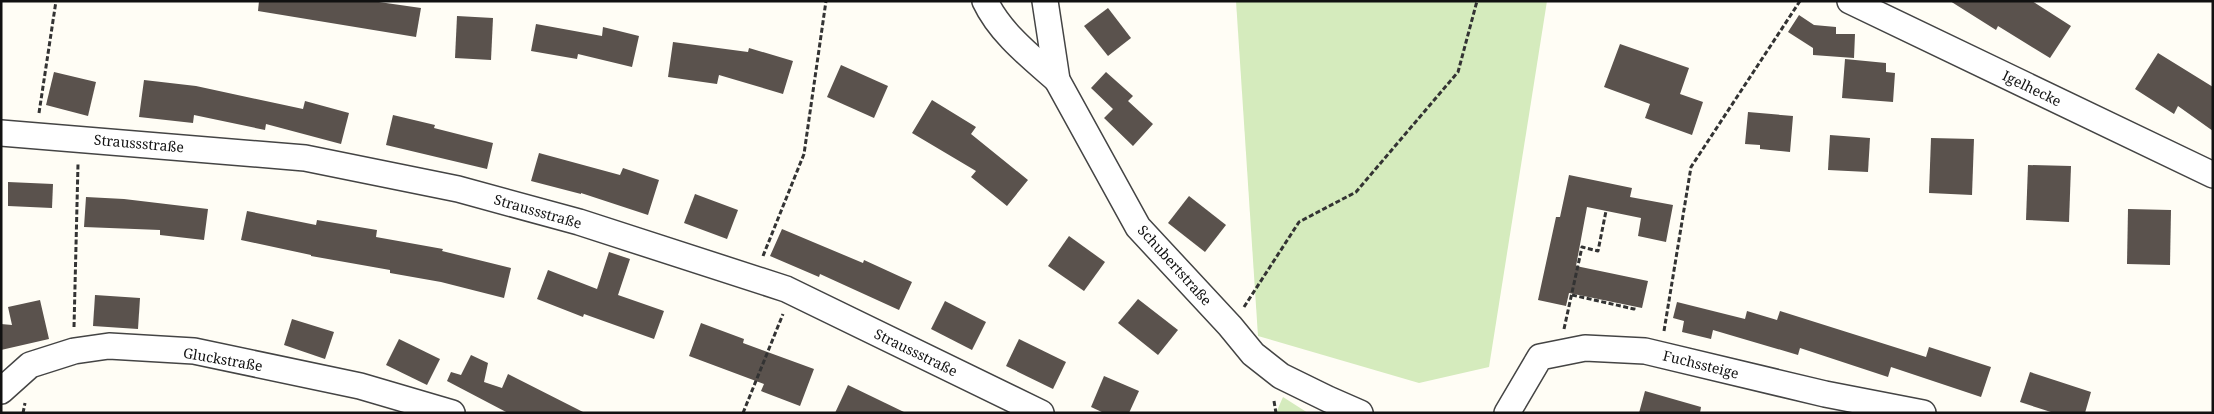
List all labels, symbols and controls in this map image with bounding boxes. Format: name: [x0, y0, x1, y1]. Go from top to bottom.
street label: Igelhecke: [1999, 66, 2065, 110]
street label: Straussstraße: [93, 130, 185, 156]
street label: Straussstraße: [492, 189, 584, 233]
street label: Schubertstraße: [1134, 221, 1216, 309]
street label: Straussstraße: [871, 324, 961, 380]
street label: Gluckstraße: [182, 343, 264, 375]
street label: Fuchssteige: [1661, 345, 1741, 383]

